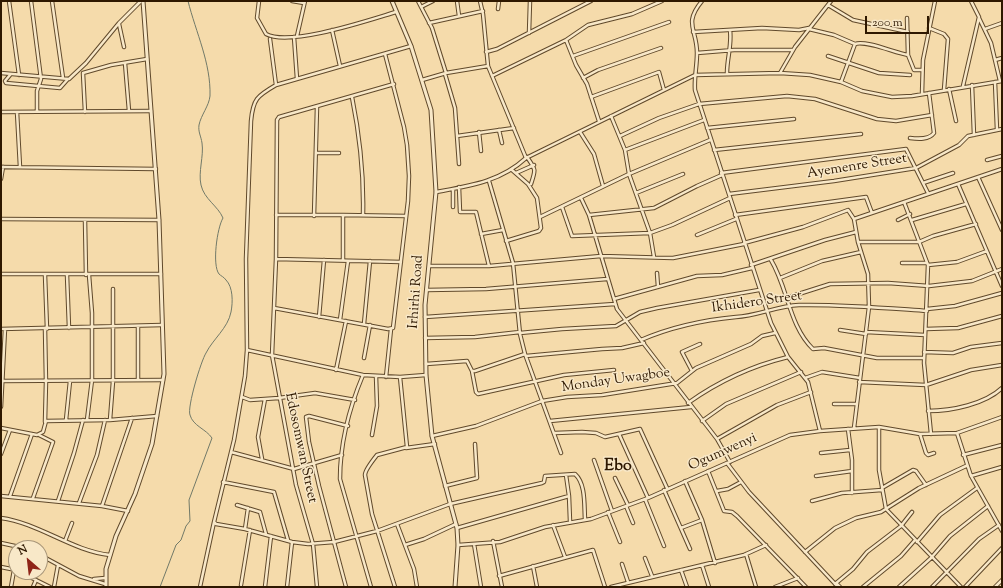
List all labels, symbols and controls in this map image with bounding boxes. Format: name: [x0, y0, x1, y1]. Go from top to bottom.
scale bar: [867, 8, 931, 34]
text: 200 m: [872, 14, 903, 32]
street label: Ayemenre Street: [806, 151, 908, 183]
street label: Irhirhi Road: [406, 255, 428, 329]
street label: Ikhidero Street: [711, 288, 803, 318]
street label: Monday Uwagboe: [561, 365, 671, 397]
street label: Edosomwan Street: [280, 391, 320, 505]
street label: Ogumwenyi: [686, 430, 760, 476]
district label: Ebo: [604, 457, 632, 477]
north arrow: [8, 540, 48, 580]
text: N: [15, 541, 30, 559]

